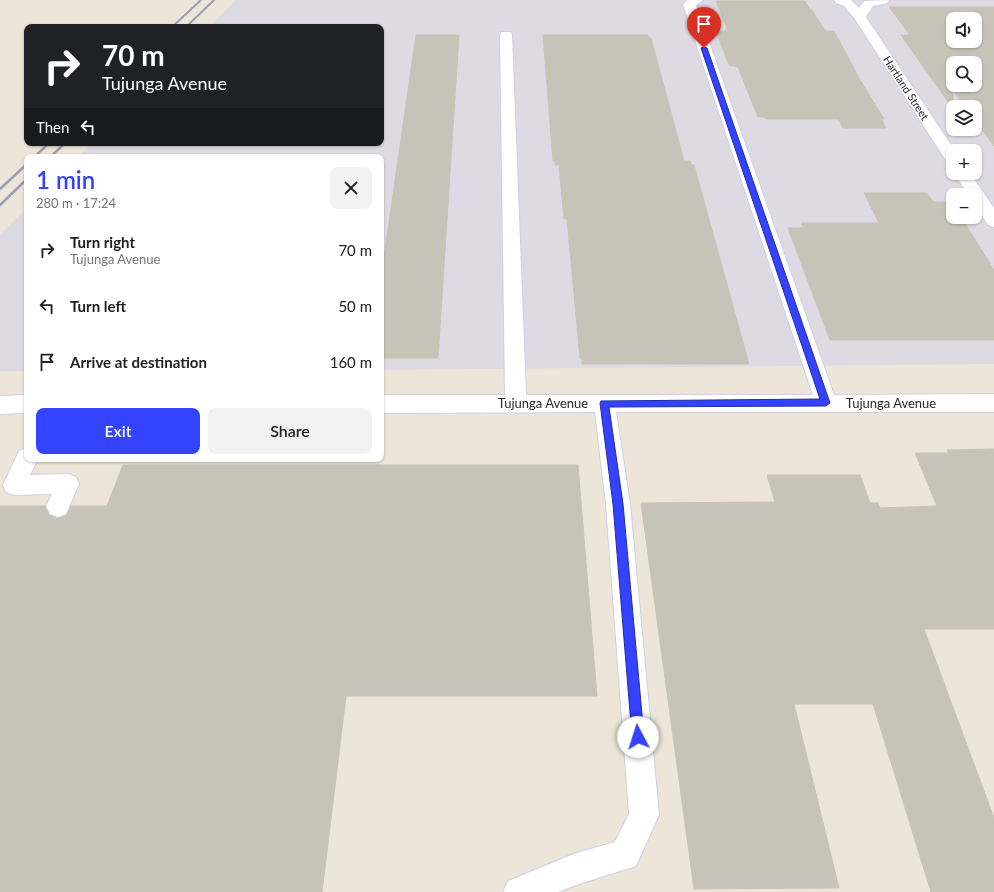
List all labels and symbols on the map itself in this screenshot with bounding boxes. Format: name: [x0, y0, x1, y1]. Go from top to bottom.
pin: [687, 7.0, 721, 48]
street label: Hartland Street: [881, 53, 932, 122]
street label: Tujunga Avenue: [498, 395, 588, 411]
street label: Tujunga Avenue: [846, 395, 936, 411]
position arrow: [617, 716, 659, 758]

